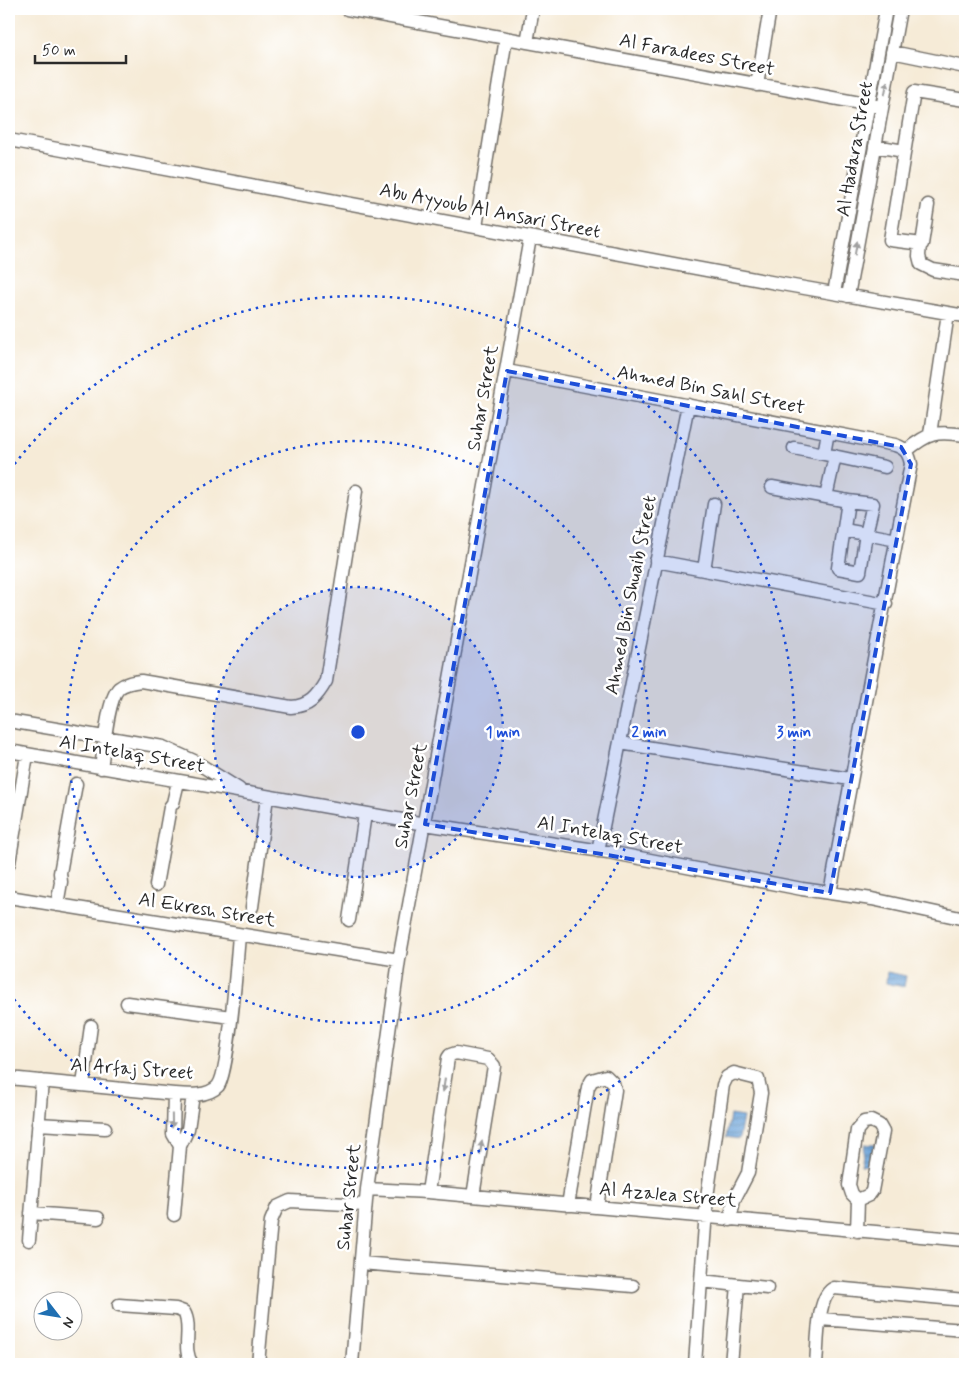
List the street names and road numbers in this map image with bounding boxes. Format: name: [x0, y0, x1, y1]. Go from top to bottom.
street label: Al Faradees Street: [617, 28, 777, 82]
street label: Al Hadara Street: [831, 79, 879, 219]
street label: Abu Ayyoub Al Ansari Street: [377, 177, 603, 246]
street label: Suhar Street: [461, 343, 505, 453]
street label: Ahmed Bin Sahl Street: [615, 360, 807, 420]
street label: Ahmed Bin Shuaib Street: [599, 493, 663, 697]
street label: Al Intelaq Street: [57, 729, 207, 779]
street label: Suhar Street: [389, 741, 433, 851]
street label: Al Intelaq Street: [535, 810, 685, 860]
street label: Al Ekresh Street: [137, 887, 277, 933]
street label: Al Arfaj Street: [70, 1052, 194, 1086]
street label: Suhar Street: [331, 1142, 367, 1252]
street label: Al Azalea Street: [598, 1177, 738, 1213]

